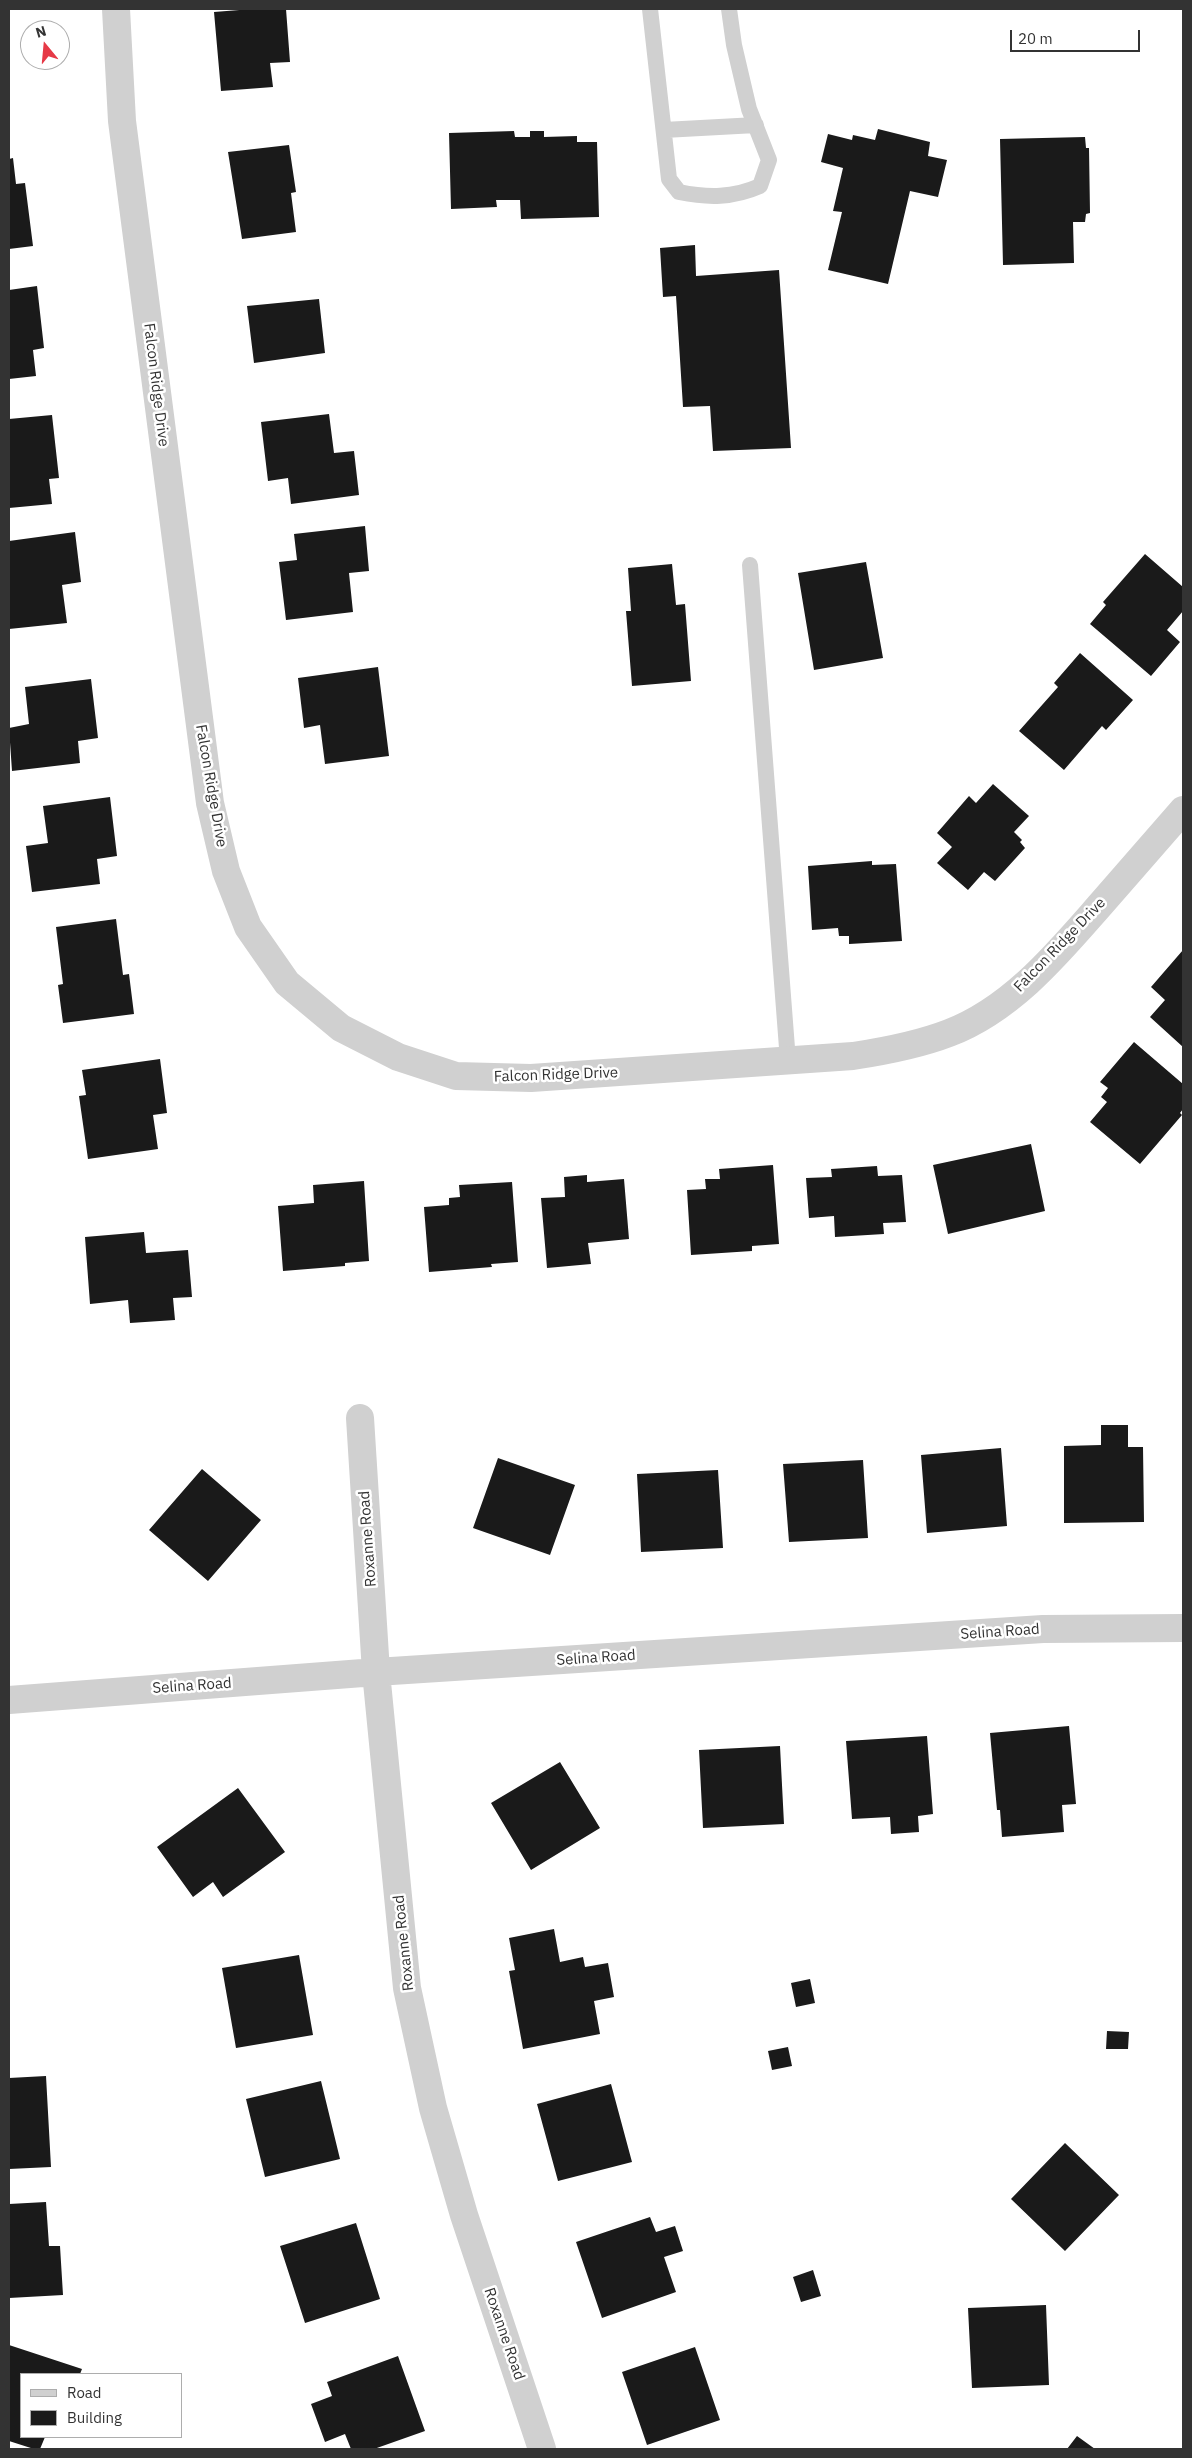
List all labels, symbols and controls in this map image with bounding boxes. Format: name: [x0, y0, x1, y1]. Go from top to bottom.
north arrow: [20, 20, 70, 70]
scale bar: [1012, 20, 1142, 52]
text: N: [33, 22, 48, 42]
text: 20 m: [1018, 29, 1053, 48]
street label: Falcon Ridge Drive: [139, 322, 173, 448]
street label: Falcon Ridge Drive: [191, 723, 231, 849]
street label: Falcon Ridge Drive: [1010, 894, 1110, 996]
street label: Falcon Ridge Drive: [494, 1064, 618, 1086]
street label: Roxanne Road: [356, 1490, 380, 1588]
street label: Selina Road: [960, 1620, 1040, 1644]
street label: Selina Road: [556, 1646, 636, 1670]
street label: Selina Road: [152, 1674, 232, 1698]
street label: Roxanne Road: [390, 1894, 418, 1992]
street label: Roxanne Road: [480, 2285, 528, 2383]
legend: [20, 2373, 182, 2438]
text: Road: [67, 2383, 102, 2402]
text: Building: [67, 2408, 122, 2427]

